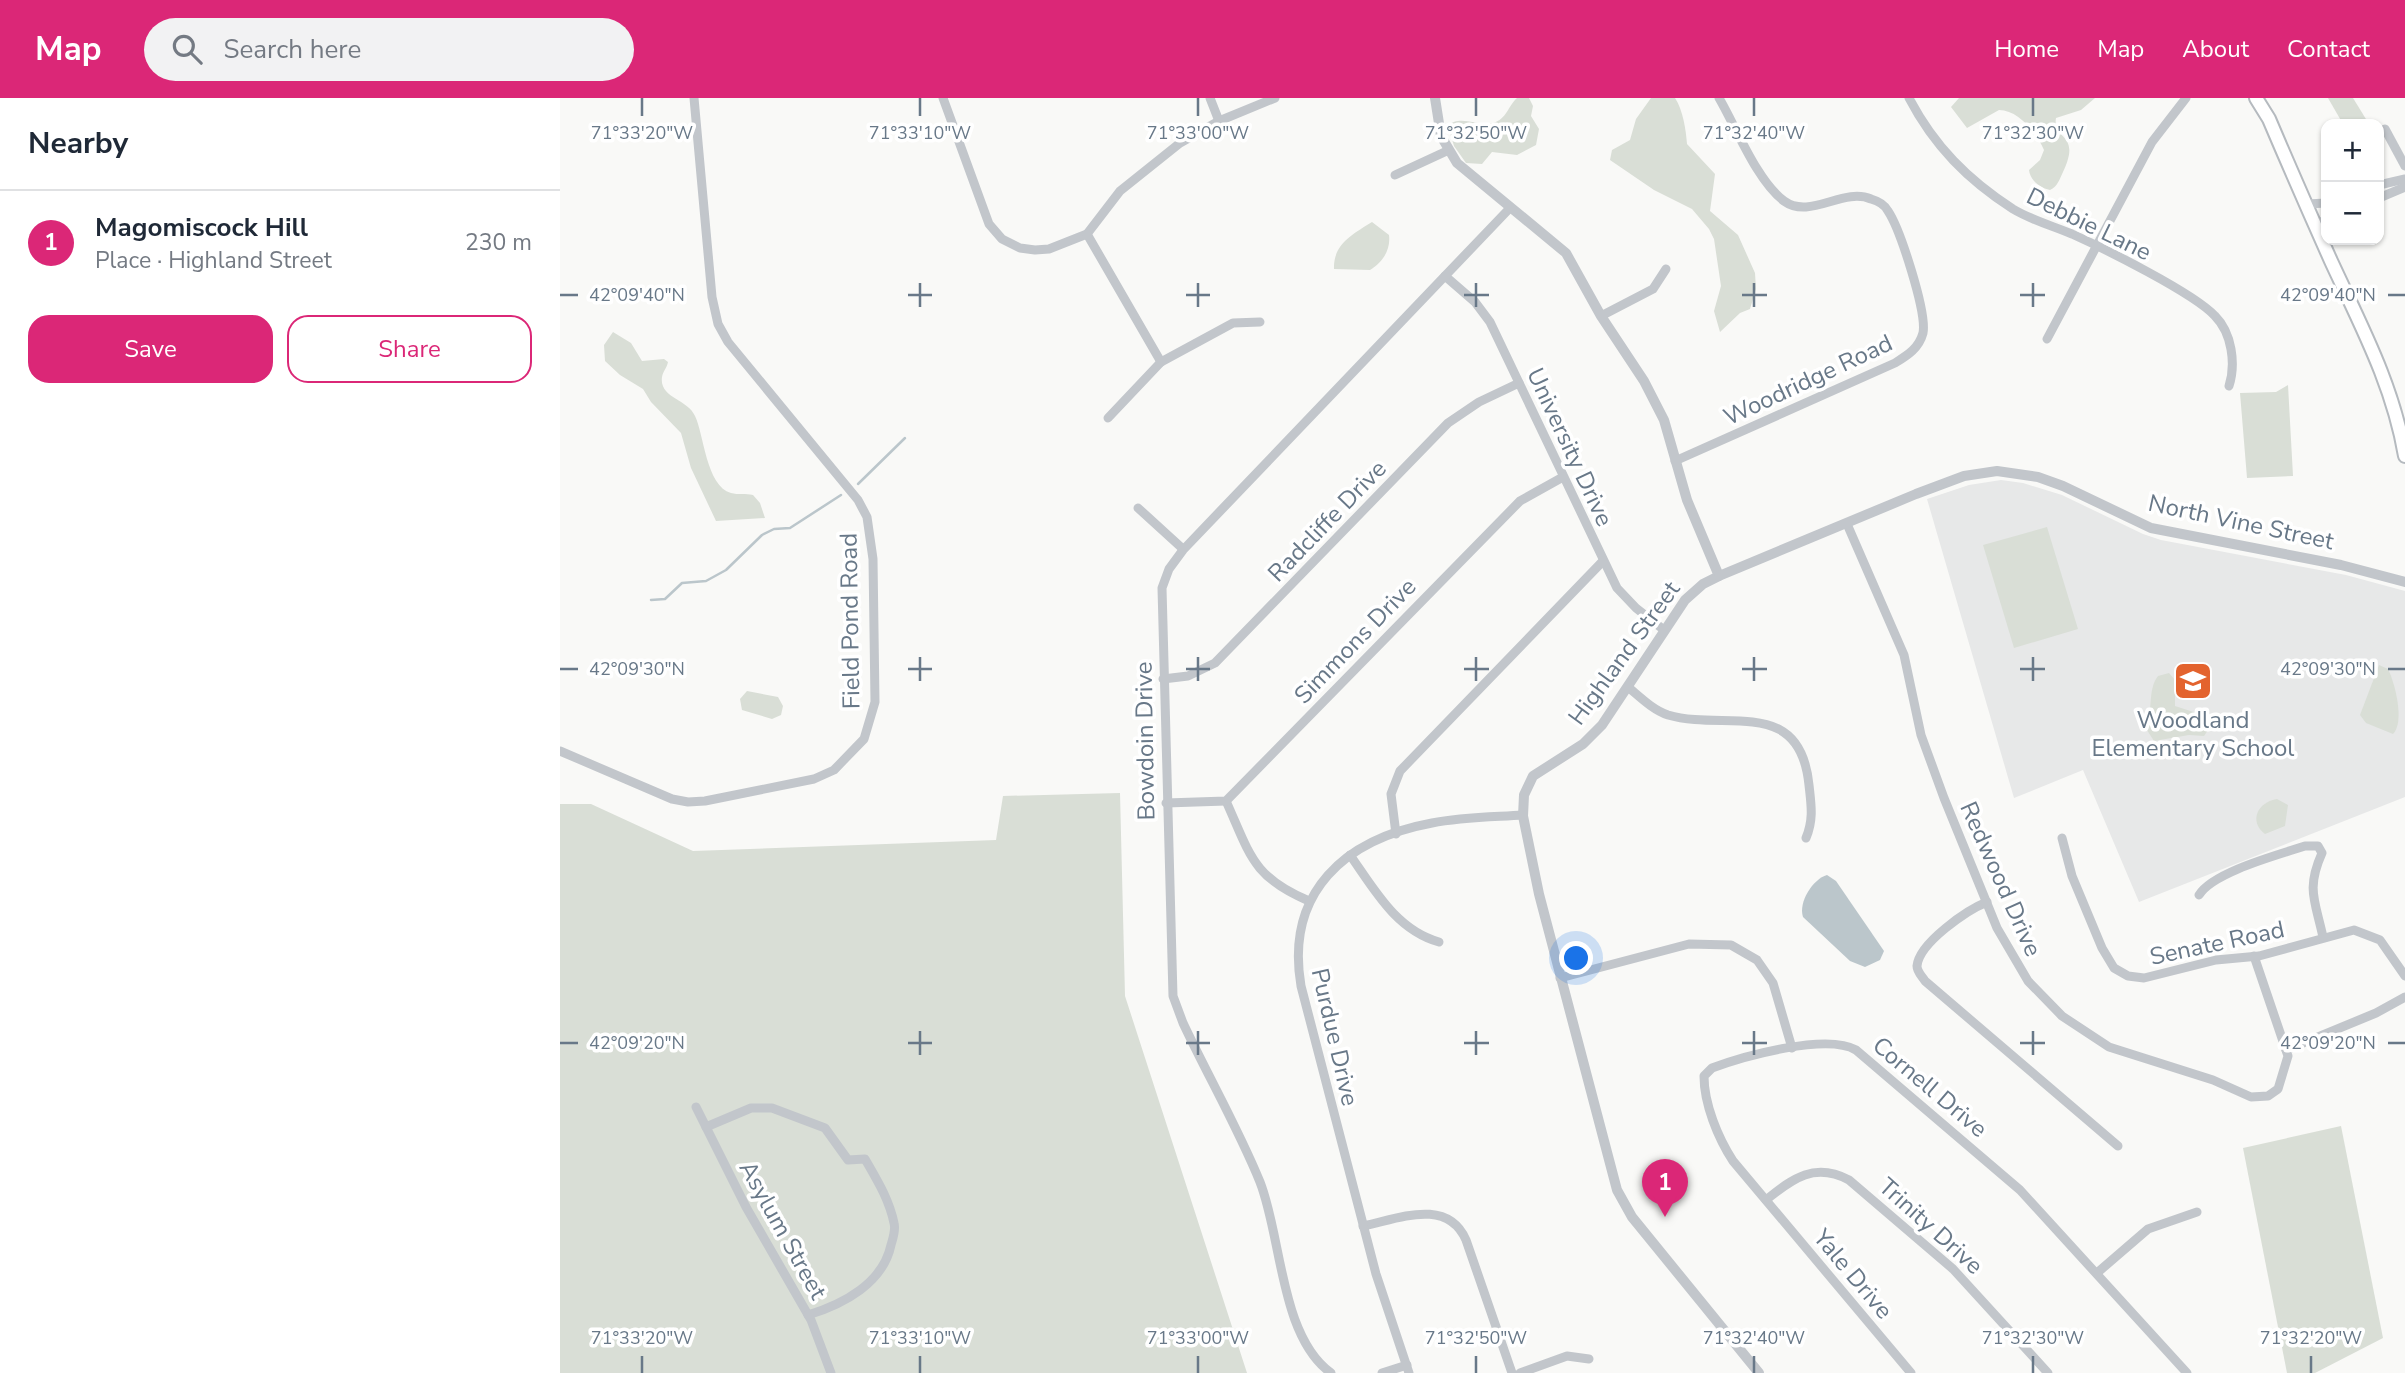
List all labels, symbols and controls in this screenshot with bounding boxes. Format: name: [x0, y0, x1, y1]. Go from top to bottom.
search box: [144, 18, 634, 81]
text: Map: [35, 27, 102, 72]
icon: search: [168, 30, 206, 68]
text: Search here: [224, 32, 361, 67]
text: Home: [1994, 33, 2059, 65]
text: Map: [2097, 33, 2144, 65]
text: About: [2182, 33, 2249, 65]
text: Contact: [2287, 33, 2370, 65]
map controls: [2321, 119, 2384, 245]
button: +: [2321, 119, 2384, 182]
text: 71°33'20"W: [591, 121, 693, 145]
text: 71°33'10"W: [869, 121, 971, 145]
text: 71°33'00"W: [1147, 121, 1249, 145]
text: 71°32'50"W: [1425, 121, 1527, 145]
text: 71°32'40"W: [1703, 121, 1805, 145]
text: 71°32'30"W: [1982, 121, 2084, 145]
text: Nearby: [28, 123, 128, 164]
street label: Debbie Lane: [2021, 180, 2157, 268]
button: −: [2321, 182, 2384, 245]
text: Magomiscock Hill: [95, 210, 308, 245]
text: 1: [44, 227, 58, 258]
text: 230 m: [465, 227, 532, 258]
text: Place · Highland Street: [95, 245, 332, 276]
text: 42°09'40"N: [589, 283, 685, 307]
text: 42°09'40"N: [2280, 283, 2376, 307]
button: Save: [28, 315, 273, 383]
button: Share: [287, 315, 532, 383]
street label: Woodridge Road: [1718, 327, 1898, 433]
street label: University Drive: [1519, 363, 1621, 531]
street label: Radcliffe Drive: [1261, 453, 1393, 589]
street label: North Vine Street: [2145, 487, 2337, 557]
street label: Field Pond Road: [832, 533, 868, 709]
street label: Simmons Drive: [1287, 571, 1423, 711]
street label: Highland Street: [1561, 574, 1687, 731]
text: 42°09'30"N: [589, 657, 685, 681]
text: 42°09'30"N: [2280, 657, 2376, 681]
school or university icon: Woodland Elementary School: [2172, 660, 2214, 702]
street label: Bowdoin Drive: [1128, 661, 1162, 821]
place label: Woodland Elementary School: [2092, 704, 2294, 764]
street label: Redwood Drive: [1953, 797, 2049, 961]
street label: Senate Road: [2147, 913, 2287, 973]
your location: [1559, 941, 1593, 975]
street label: Purdue Drive: [1304, 965, 1366, 1109]
street label: Cornell Drive: [1866, 1029, 1994, 1145]
text: 42°09'20"N: [589, 1031, 685, 1055]
text: 42°09'20"N: [2280, 1031, 2376, 1055]
street label: Asylum Street: [732, 1155, 835, 1306]
pin: 1: [1642, 1159, 1688, 1217]
street label: Trinity Drive: [1872, 1171, 1990, 1281]
street label: Yale Drive: [1805, 1222, 1900, 1326]
text: 71°33'20"W: [591, 1326, 693, 1350]
text: 71°33'10"W: [869, 1326, 971, 1350]
text: 71°33'00"W: [1147, 1326, 1249, 1350]
text: 71°32'50"W: [1425, 1326, 1527, 1350]
text: 71°32'40"W: [1703, 1326, 1805, 1350]
text: 71°32'30"W: [1982, 1326, 2084, 1350]
text: 71°32'20"W: [2260, 1326, 2362, 1350]

